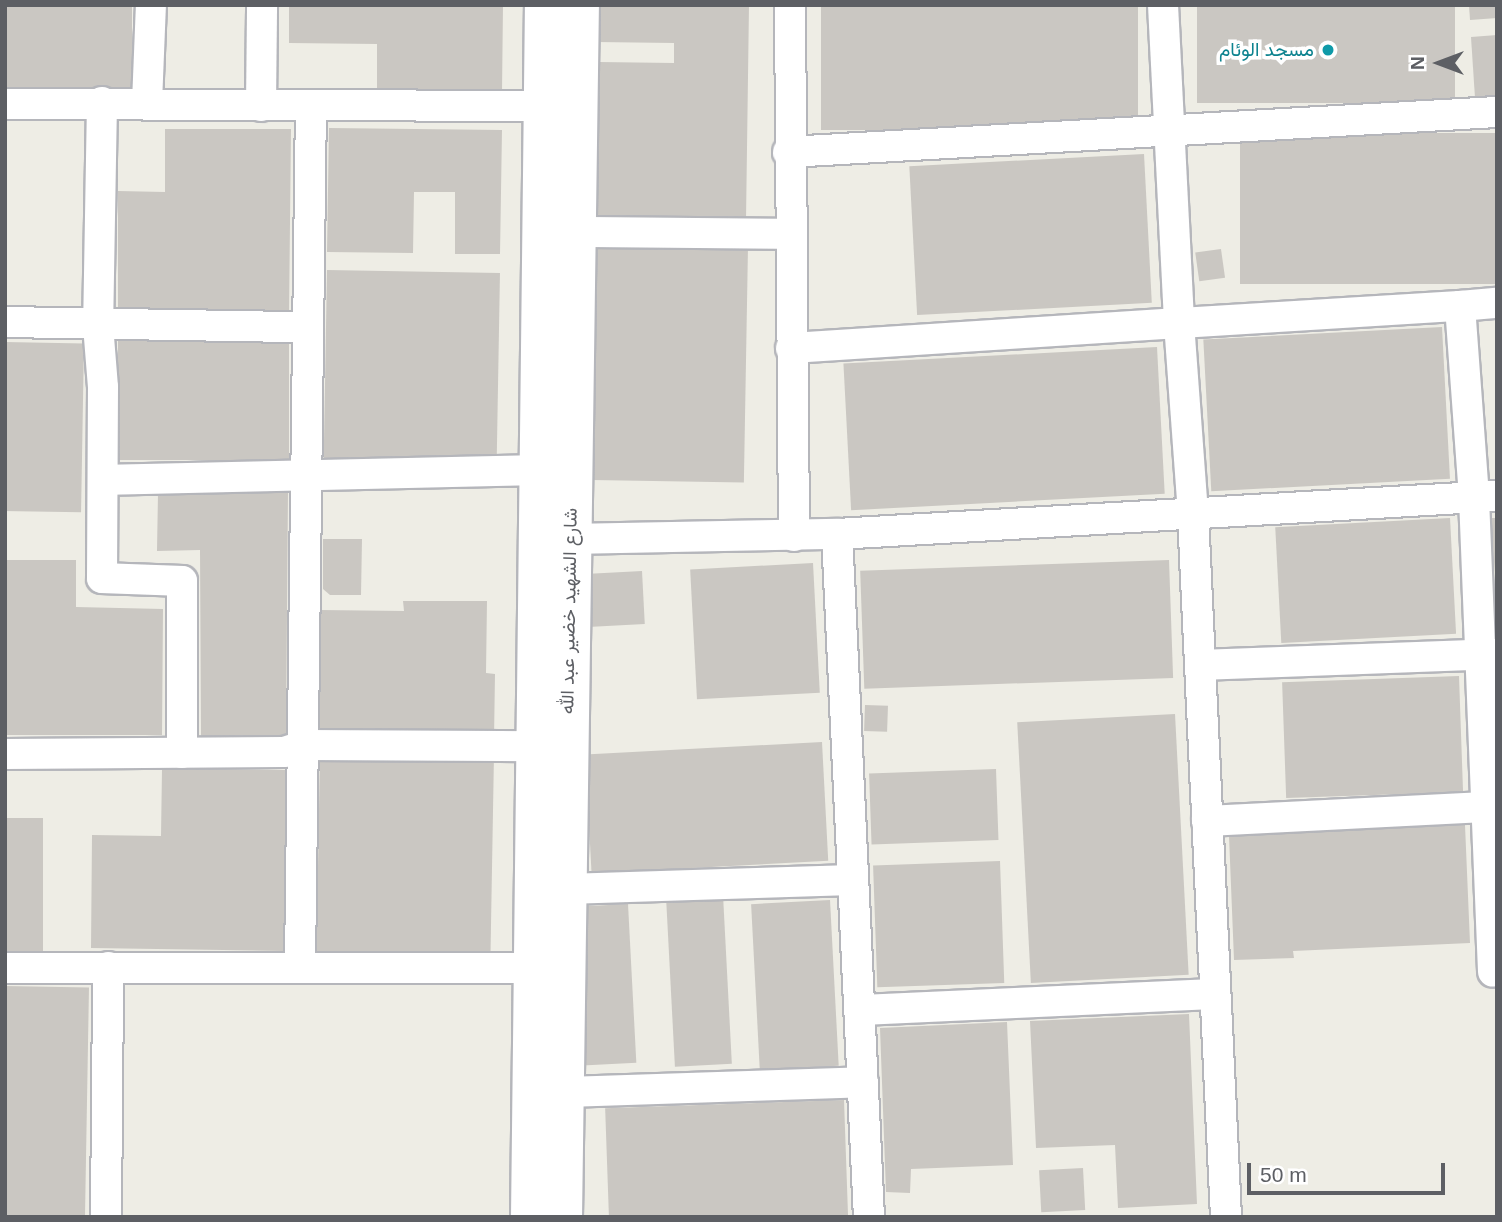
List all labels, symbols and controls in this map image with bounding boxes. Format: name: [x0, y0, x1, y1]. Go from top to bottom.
north arrow: [1404, 28, 1474, 98]
place label: مسجد الوئام: [1219, 39, 1314, 61]
marker: مسجد الوئام: [1320, 42, 1336, 58]
text: N: [1407, 56, 1428, 70]
street label: شارع الشهيد خضير عبد الله: [556, 508, 582, 714]
scale bar: [1250, 1148, 1448, 1192]
text: 50 m: [1260, 1163, 1307, 1186]

